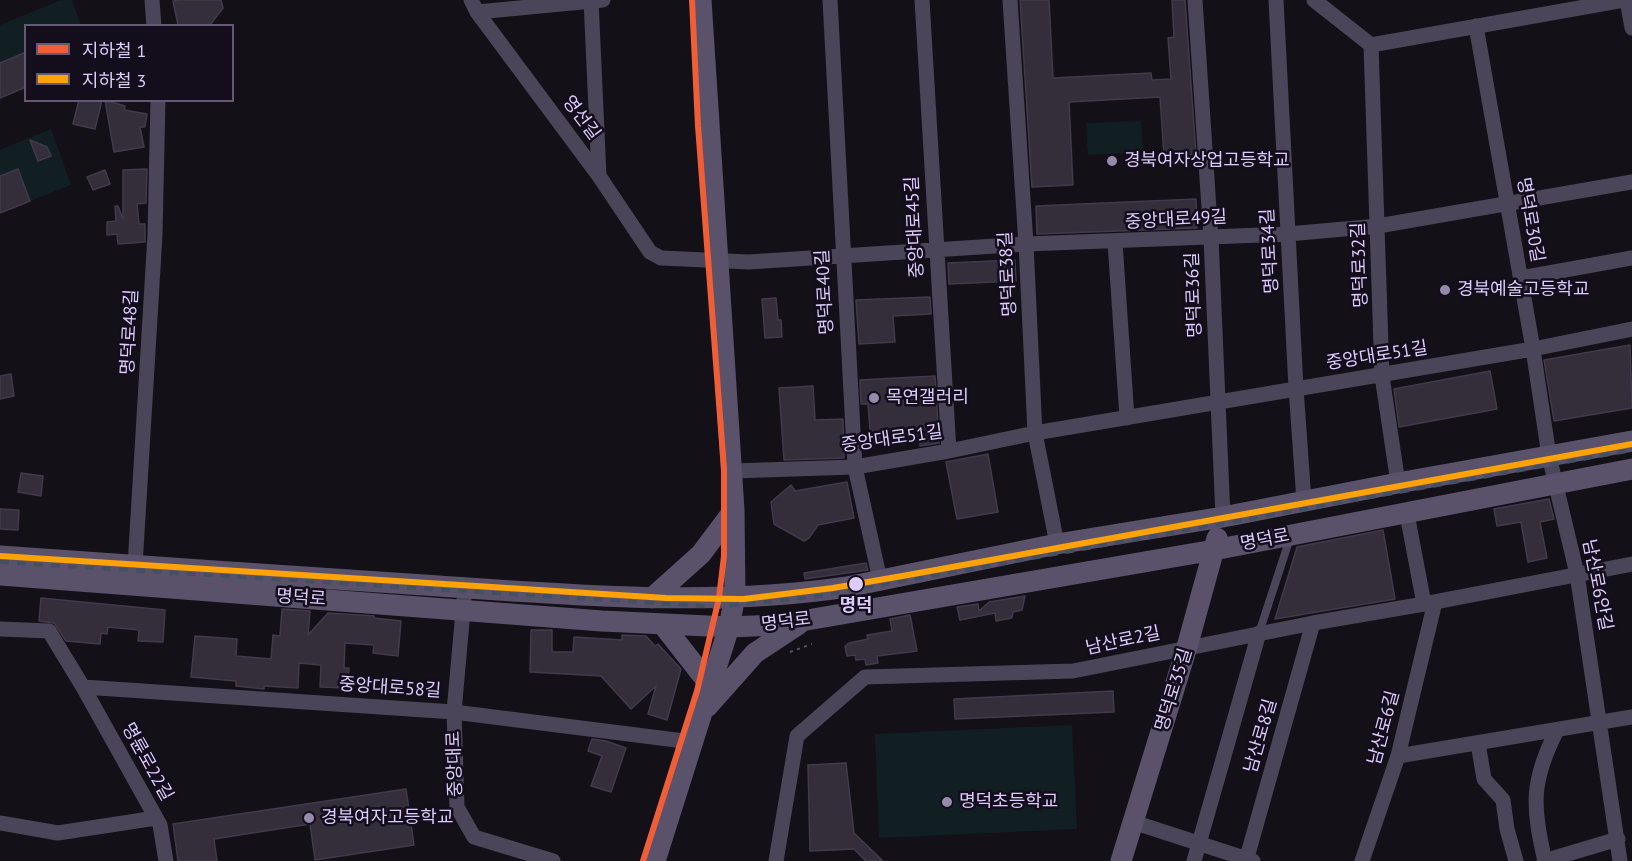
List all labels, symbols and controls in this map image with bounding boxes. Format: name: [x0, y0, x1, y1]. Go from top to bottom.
legend: [24, 24, 234, 102]
text: 지하철 1: [82, 39, 146, 62]
text: 지하철 3: [82, 69, 146, 92]
street label: 영선길: [557, 92, 605, 144]
place label: 경북여자상업고등학교: [1124, 150, 1290, 172]
marker: 경북여자상업고등학교: [1105, 154, 1119, 168]
street label: 중앙대로45길: [902, 175, 928, 279]
street label: 명덕로30길: [1512, 176, 1548, 264]
street label: 중앙대로49길: [1124, 207, 1228, 233]
street label: 명덕로34길: [1257, 208, 1283, 294]
street label: 명덕로32길: [1348, 222, 1372, 308]
street label: 명덕로38길: [995, 231, 1021, 317]
street label: 명덕로40길: [812, 249, 838, 335]
street label: 명덕로36길: [1182, 252, 1206, 338]
place label: 경북예술고등학교: [1457, 279, 1589, 301]
marker: 경북예술고등학교: [1438, 283, 1452, 297]
street label: 명덕로48길: [117, 289, 143, 375]
street label: 중앙대로51길: [1325, 337, 1429, 375]
place label: 목연갤러리: [886, 387, 969, 409]
marker: 목연갤러리: [867, 391, 881, 405]
street label: 중앙대로51길: [840, 421, 944, 457]
street label: 명덕로: [1239, 525, 1291, 555]
street label: 남산로6안길: [1578, 537, 1616, 633]
marker: 명덕: [847, 575, 865, 593]
street label: 명덕로: [275, 585, 327, 611]
place label: 명덕: [839, 595, 873, 617]
street label: 명덕로: [760, 608, 812, 636]
street label: 남산로2길: [1084, 623, 1162, 659]
street label: 명덕로35길: [1151, 646, 1197, 734]
street label: 중앙대로58길: [338, 674, 442, 702]
street label: 남산로6길: [1364, 688, 1404, 768]
street label: 남산로8길: [1240, 696, 1282, 776]
street label: 명륜로22길: [117, 719, 177, 805]
street label: 중앙대로: [443, 731, 467, 797]
place label: 명덕초등학교: [959, 791, 1058, 813]
marker: 명덕초등학교: [940, 795, 954, 809]
place label: 경북여자고등학교: [321, 807, 453, 829]
marker: 경북여자고등학교: [302, 811, 316, 825]

